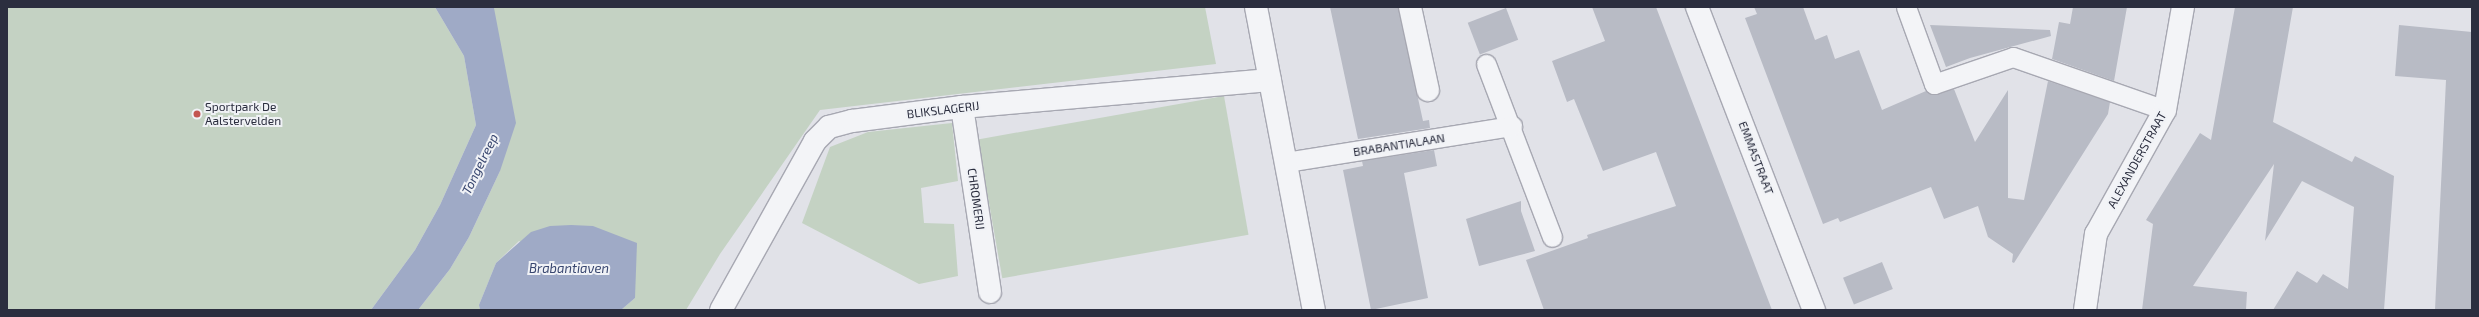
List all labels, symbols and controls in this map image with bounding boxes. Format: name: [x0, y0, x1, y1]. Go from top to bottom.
street label: BLIKSLAGERIJ: [906, 98, 980, 122]
place label: Sportpark De Aalstervelden: [205, 100, 281, 128]
marker: Sportpark De Aalstervelden: [192, 109, 202, 119]
street label: ALEXANDERSTRAAT: [2105, 109, 2169, 211]
street label: EMMASTRAAT: [1735, 119, 1777, 197]
water label: Tongelreep: [459, 131, 501, 197]
street label: BRABANTIALAAN: [1352, 131, 1446, 159]
street label: CHROMERIJ: [965, 167, 987, 231]
water label: Brabantiaven: [529, 260, 609, 276]

